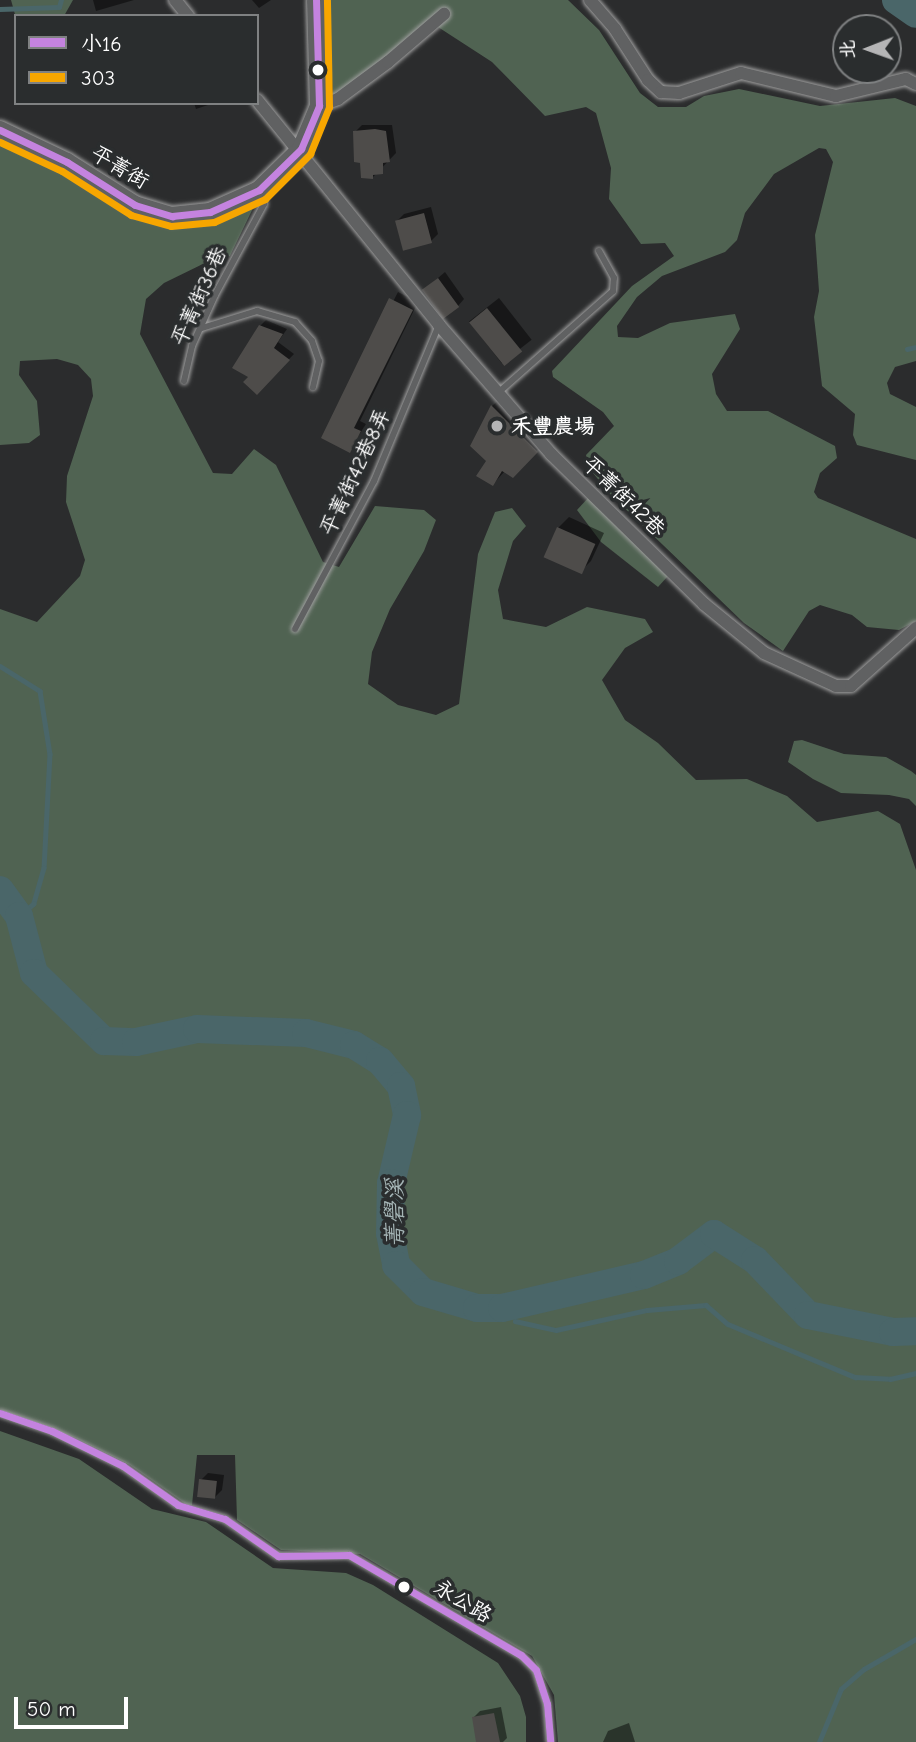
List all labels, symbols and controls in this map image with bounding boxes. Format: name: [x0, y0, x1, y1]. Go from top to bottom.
legend: [14, 14, 259, 105]
north arrow: [832, 14, 902, 84]
text: 小16: [81, 32, 122, 56]
text: 北: [837, 40, 859, 59]
unlabelled marker: [311, 63, 325, 77]
text: 303: [81, 66, 115, 90]
street label: 平菁街: [87, 140, 153, 194]
street label: 平菁街36巷: [166, 242, 232, 350]
street label: 平菁街42巷8弄: [315, 405, 395, 539]
place label: 禾豐農場: [511, 413, 595, 439]
marker: 禾豐農場: [489, 418, 505, 434]
street label: 平菁街42巷: [577, 450, 671, 542]
water label: 菁礐溪: [381, 1179, 409, 1247]
street label: 永公路: [430, 1574, 496, 1628]
unlabelled marker: [397, 1580, 411, 1594]
scale bar: [18, 1682, 131, 1726]
text: 50 m: [27, 1697, 76, 1721]

